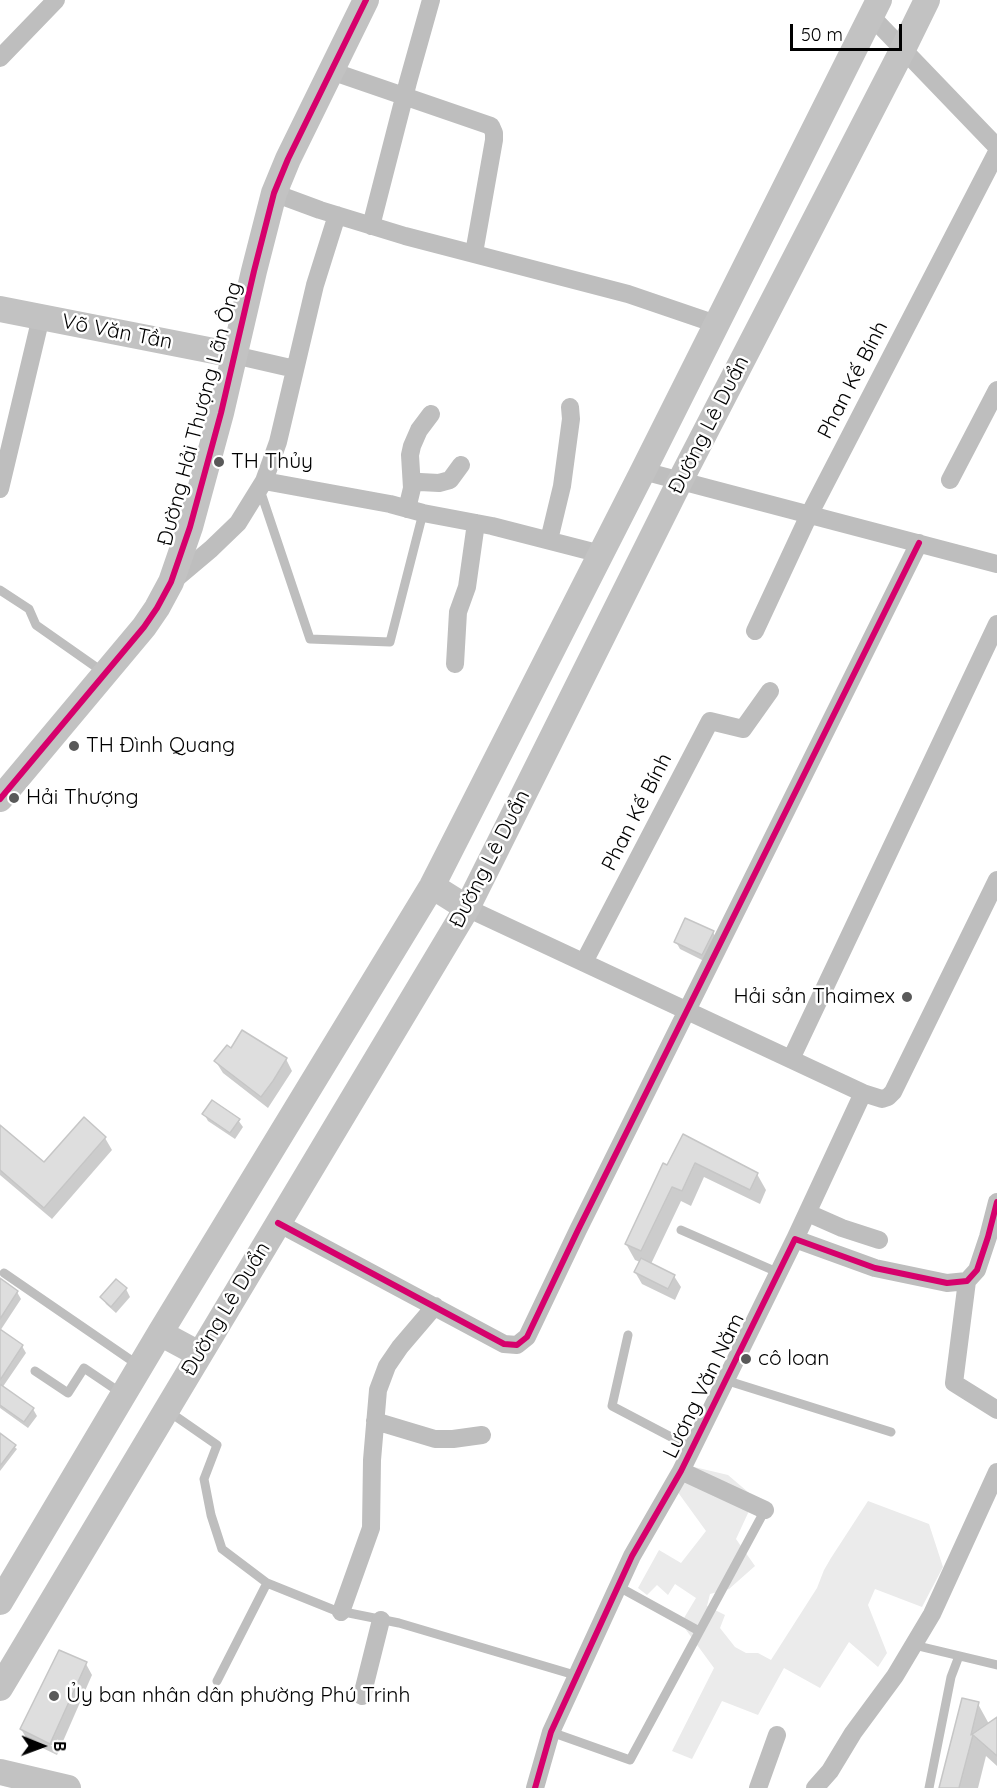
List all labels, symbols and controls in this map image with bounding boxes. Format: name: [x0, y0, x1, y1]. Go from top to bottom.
scale bar: [793, 12, 906, 50]
text: 50 m: [801, 23, 843, 46]
street label: Đường Hải Thượng Lãn Ông: [153, 279, 247, 549]
street label: Võ Văn Tần: [60, 309, 174, 355]
street label: Phan Kế Bính: [813, 317, 893, 443]
street label: Đường Lê Duẩn: [663, 352, 755, 498]
place label: TH Thủy: [231, 449, 313, 475]
marker: TH Thủy: [212, 455, 226, 469]
place label: TH Đình Quang: [86, 733, 235, 759]
marker: TH Đình Quang: [67, 739, 81, 753]
street label: Phan Kế Bính: [597, 749, 677, 875]
place label: Hải Thượng: [26, 785, 139, 811]
street label: Đường Lê Duẩn: [444, 786, 536, 932]
marker: Hải Thượng: [7, 791, 21, 805]
place label: Hải sản Thaimex: [733, 984, 895, 1010]
marker: Hải sản Thaimex: [900, 990, 914, 1004]
street label: Đường Lê Duẩn: [176, 1238, 276, 1380]
street label: Lương Văn Năm: [658, 1309, 750, 1463]
place label: cô loan: [758, 1346, 829, 1372]
marker: cô loan: [739, 1352, 753, 1366]
place label: Ủy ban nhân dân phường Phú Trinh: [66, 1683, 410, 1709]
marker: Ủy ban nhân dân phường Phú Trinh: [47, 1689, 61, 1703]
north arrow: [12, 1716, 72, 1776]
text: B: [50, 1741, 70, 1752]

